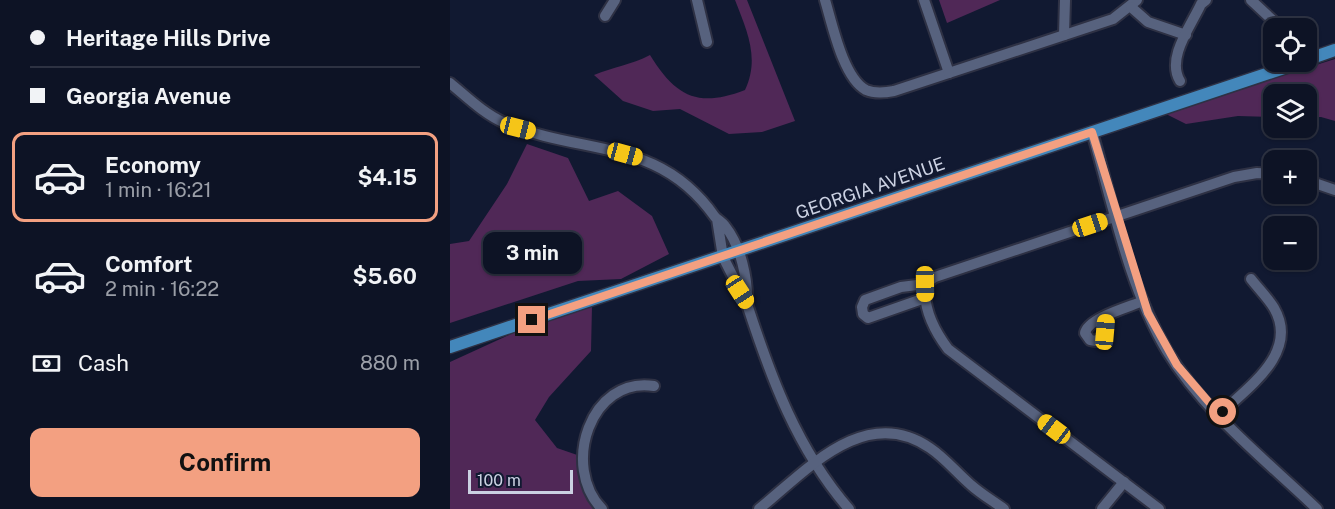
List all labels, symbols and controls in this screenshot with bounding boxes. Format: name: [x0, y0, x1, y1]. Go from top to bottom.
map controls: [1263, 18, 1317, 270]
button: locate: [1263, 18, 1317, 72]
text: Heritage Hills Drive: [66, 25, 271, 51]
text: Georgia Avenue: [66, 83, 231, 109]
button: layers: [1263, 84, 1317, 138]
car: [498, 115, 538, 141]
car: [605, 141, 645, 167]
icon: car: [33, 150, 87, 204]
button: +: [1263, 150, 1317, 204]
text: Economy: [105, 152, 201, 178]
street label: GEORGIA AVENUE: [793, 153, 947, 223]
text: $4.15: [357, 164, 417, 190]
text: 1 min · 16:21: [105, 178, 212, 202]
car: [1070, 211, 1110, 239]
button: −: [1263, 216, 1317, 270]
callout: 3 min: [482, 233, 582, 275]
text: 3 min: [506, 241, 559, 265]
icon: car: [33, 249, 87, 303]
text: Comfort: [105, 251, 192, 277]
text: $5.60: [353, 263, 417, 289]
car: [916, 266, 934, 302]
car: [723, 272, 757, 312]
text: 2 min · 16:22: [105, 277, 219, 301]
route end: [518, 306, 545, 333]
car: [1094, 313, 1116, 351]
icon: cash: [30, 347, 63, 380]
text: Cash: [78, 350, 129, 376]
text: 880 m: [360, 351, 420, 375]
route start: [1209, 398, 1236, 425]
car: [1034, 411, 1074, 447]
button: Confirm: [30, 428, 420, 497]
scale bar: [468, 467, 573, 494]
text: 100 m: [477, 471, 521, 490]

